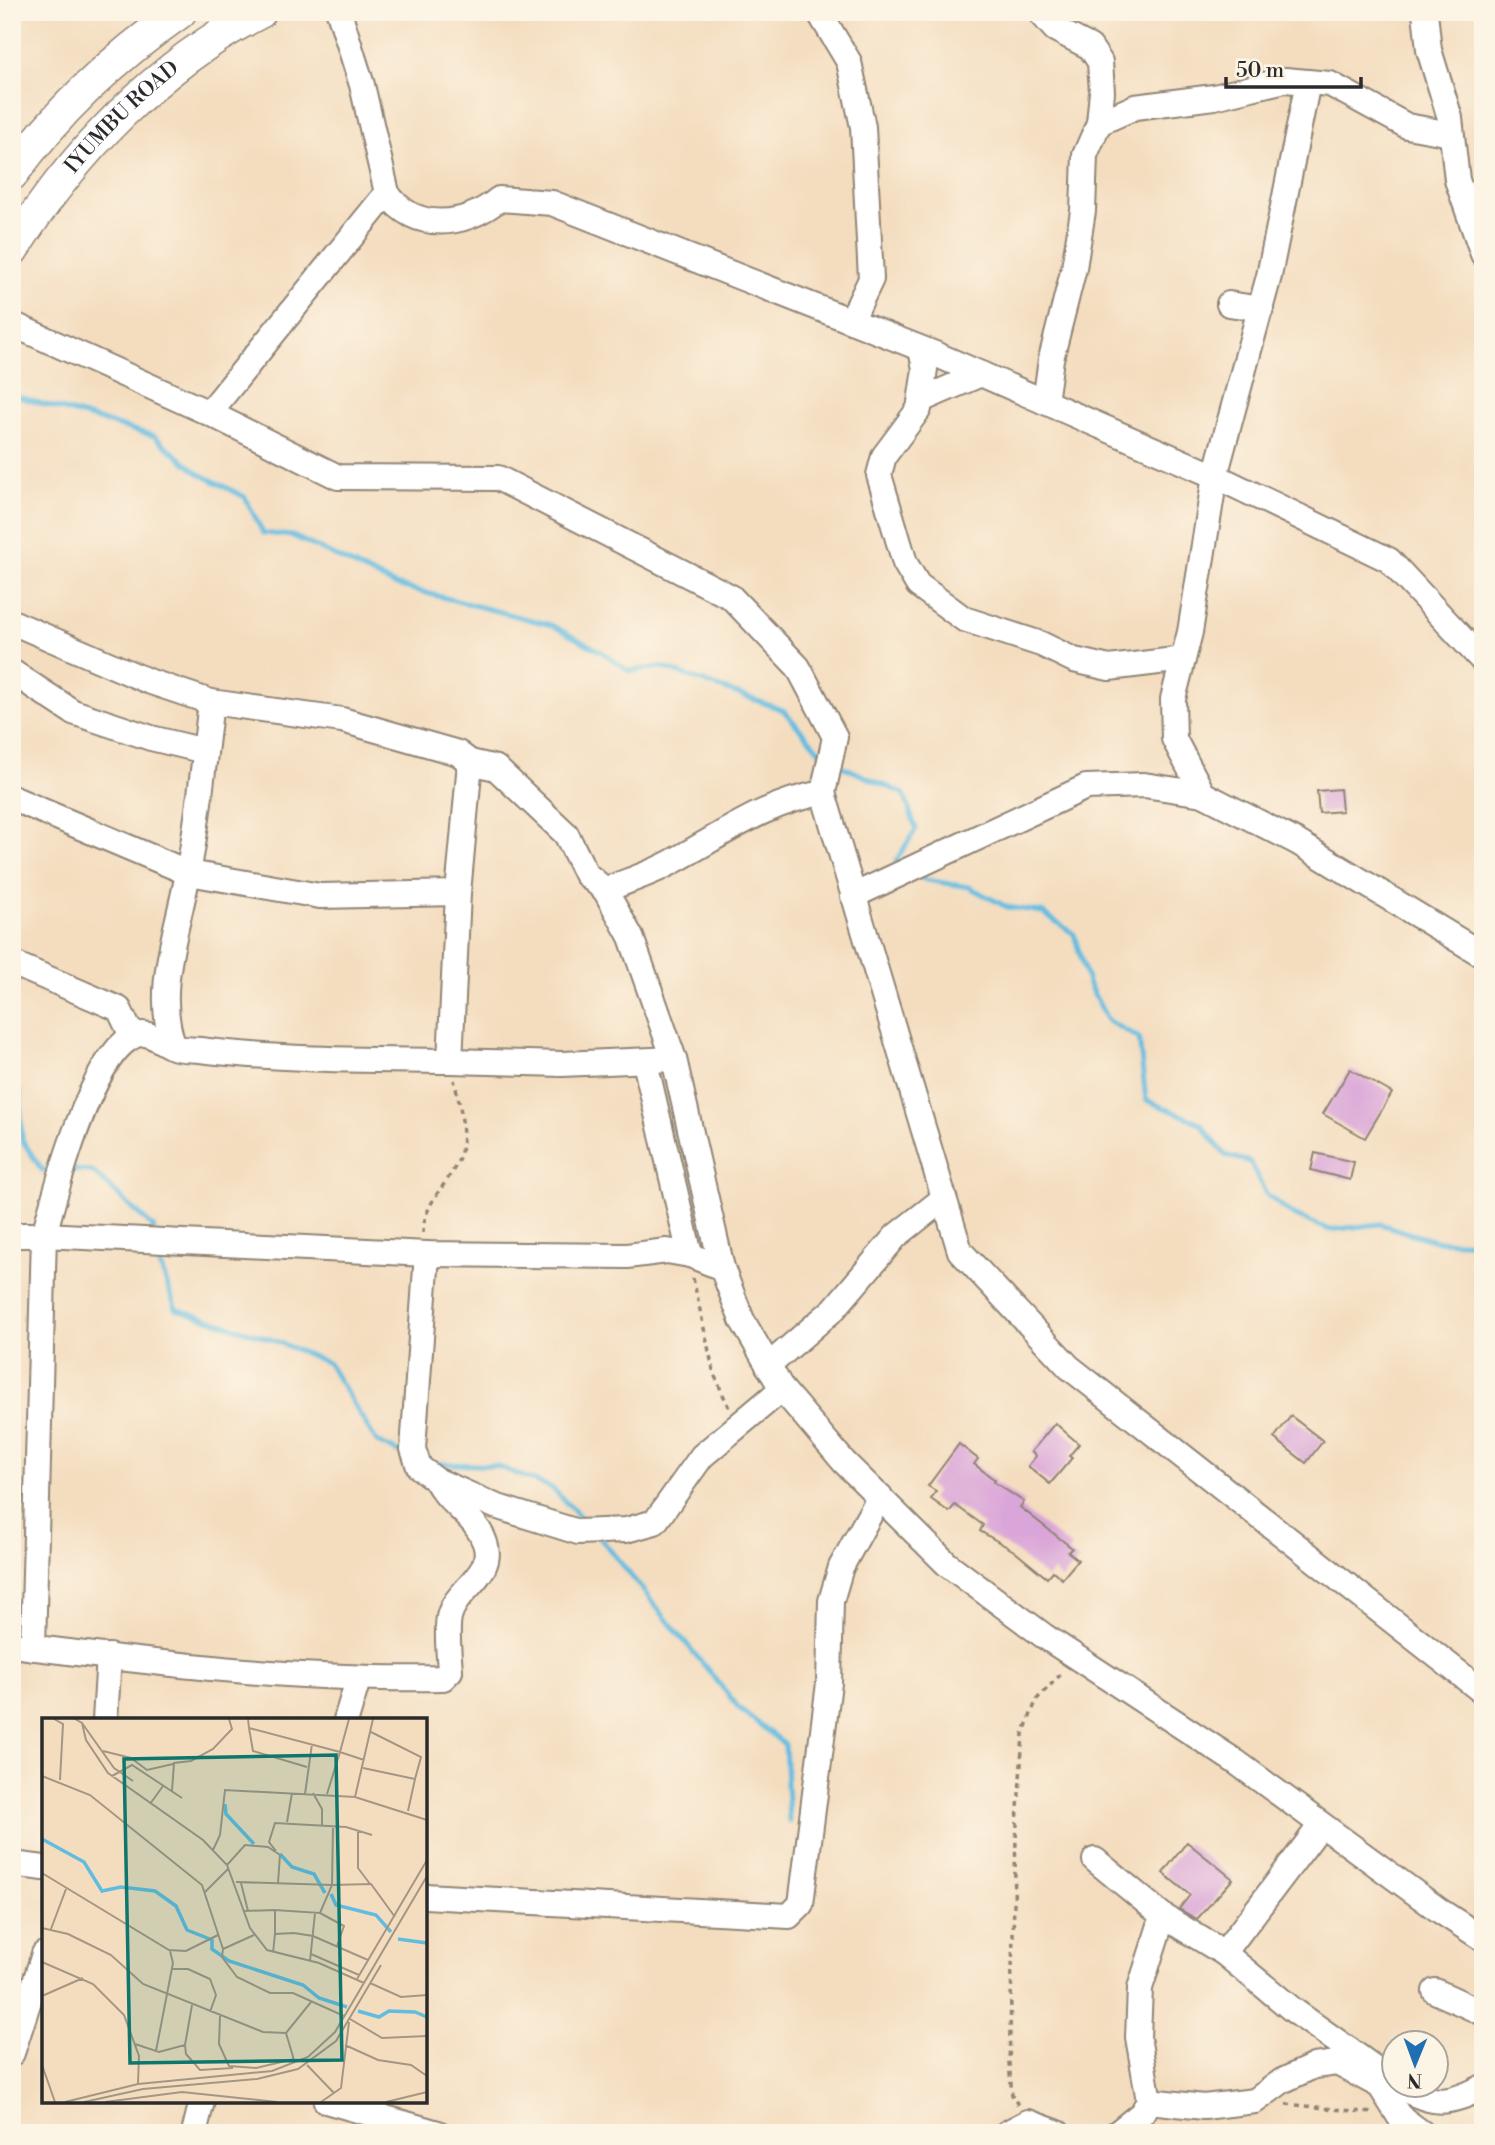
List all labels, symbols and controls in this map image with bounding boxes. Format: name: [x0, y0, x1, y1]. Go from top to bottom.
scale bar: [1226, 46, 1360, 90]
street label: IYUMBU ROAD: [59, 55, 184, 179]
text: 50 m: [1236, 58, 1284, 84]
inset map: [42, 1718, 427, 2103]
north arrow: [1380, 2030, 1450, 2100]
text: N: [1407, 2068, 1422, 2092]

